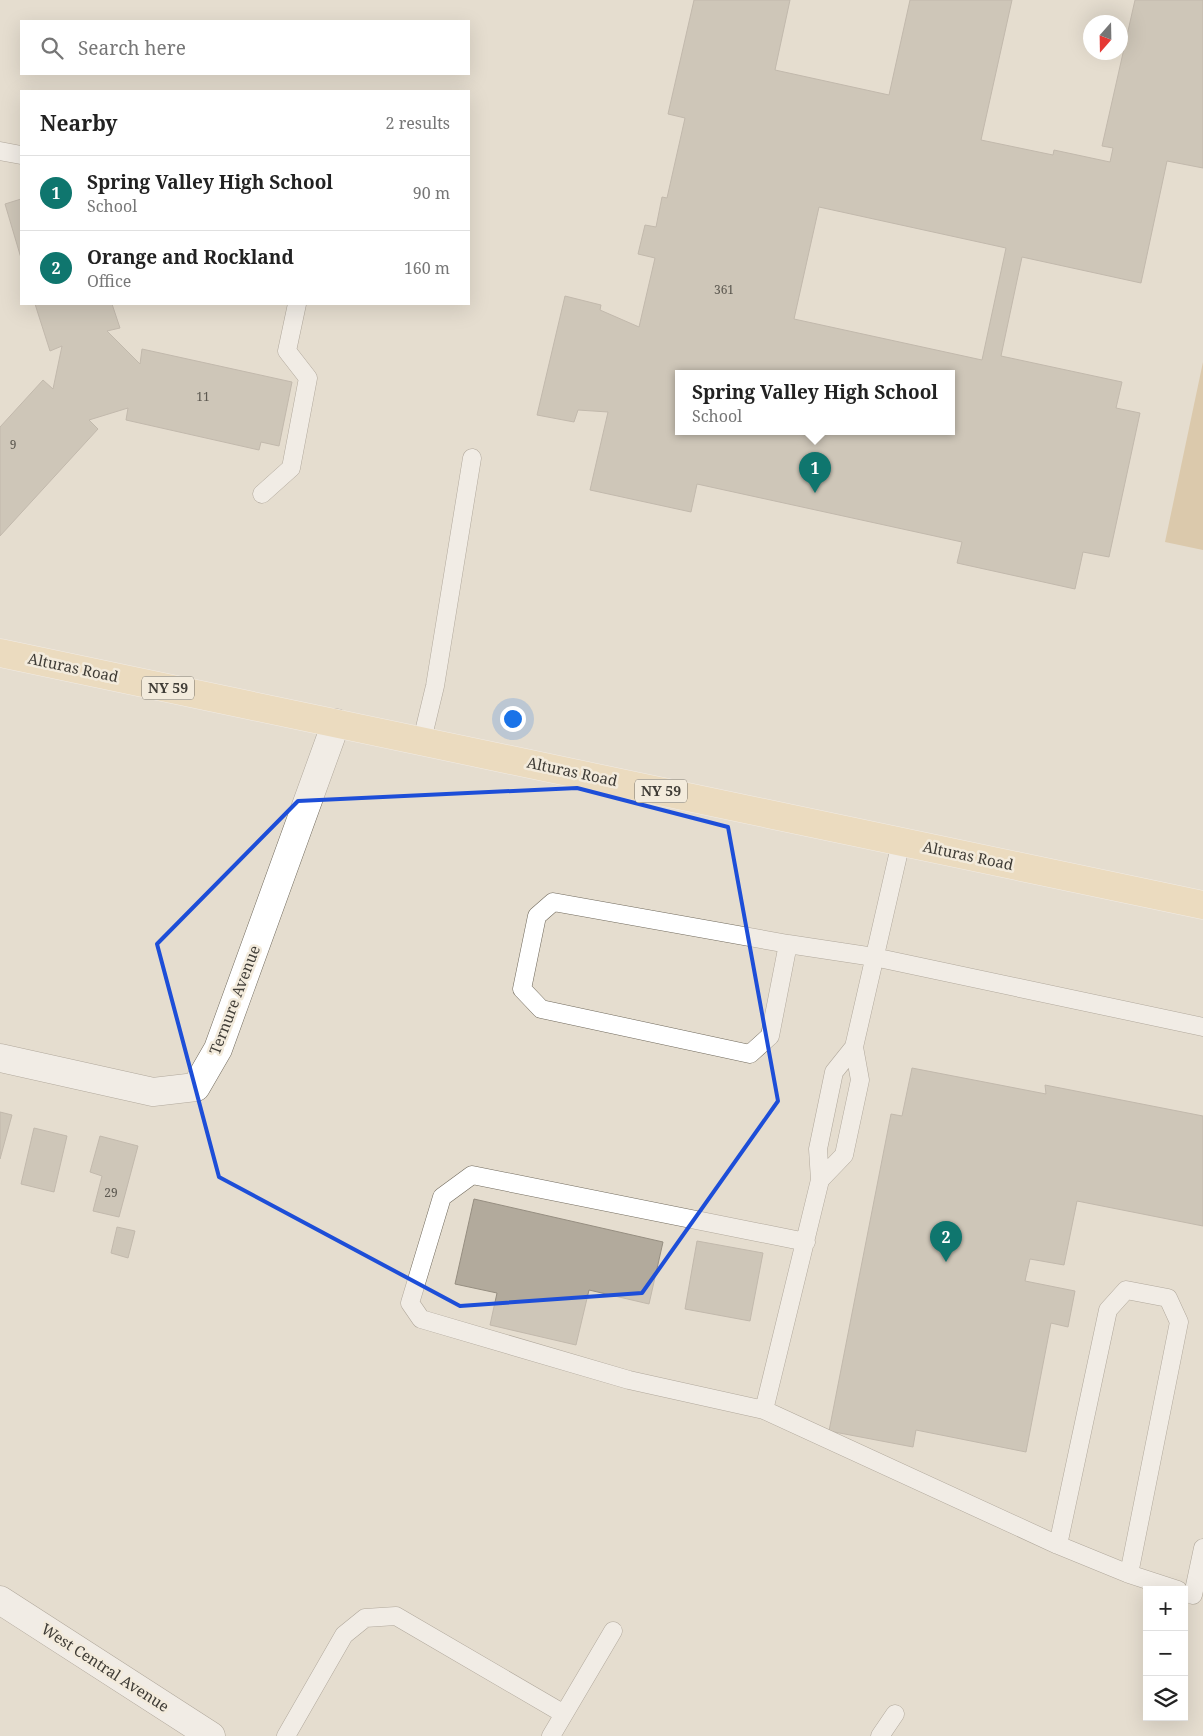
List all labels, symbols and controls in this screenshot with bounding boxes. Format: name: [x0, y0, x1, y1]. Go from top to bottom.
north arrow: [1083, 15, 1128, 60]
search box: [20, 20, 470, 75]
icon: search: [38, 34, 66, 62]
text: Search here: [78, 35, 186, 61]
text: Nearby: [40, 109, 118, 137]
text: 2 results: [386, 112, 450, 134]
text: Spring Valley High School: [87, 169, 333, 195]
text: 1: [51, 182, 61, 204]
text: 90 m: [413, 182, 450, 204]
text: School: [87, 195, 137, 217]
text: Orange and Rockland: [87, 244, 294, 270]
text: 2: [51, 257, 61, 279]
text: 160 m: [404, 257, 450, 279]
text: Office: [87, 270, 131, 292]
house number: 361: [714, 281, 734, 298]
popup: [675, 370, 955, 435]
text: Spring Valley High School: [692, 379, 938, 405]
house number: 11: [196, 388, 210, 405]
text: School: [692, 405, 742, 427]
house number: 9: [10, 436, 16, 453]
pin: 1: [799, 452, 831, 493]
street label: Alturas Road: [26, 648, 120, 686]
road number: NY 59: [142, 676, 194, 700]
your location: [500, 706, 526, 732]
street label: Alturas Road: [525, 752, 619, 790]
road number: NY 59: [635, 779, 687, 802]
street label: Alturas Road: [921, 836, 1015, 874]
street label: Ternure Avenue: [204, 942, 264, 1057]
house number: 29: [104, 1184, 118, 1201]
pin: 2: [930, 1221, 962, 1262]
map controls: [1143, 1586, 1188, 1721]
button: +: [1143, 1586, 1188, 1631]
street label: West Central Avenue: [38, 1618, 173, 1716]
button: −: [1143, 1631, 1188, 1676]
button: layers: [1143, 1676, 1188, 1721]

